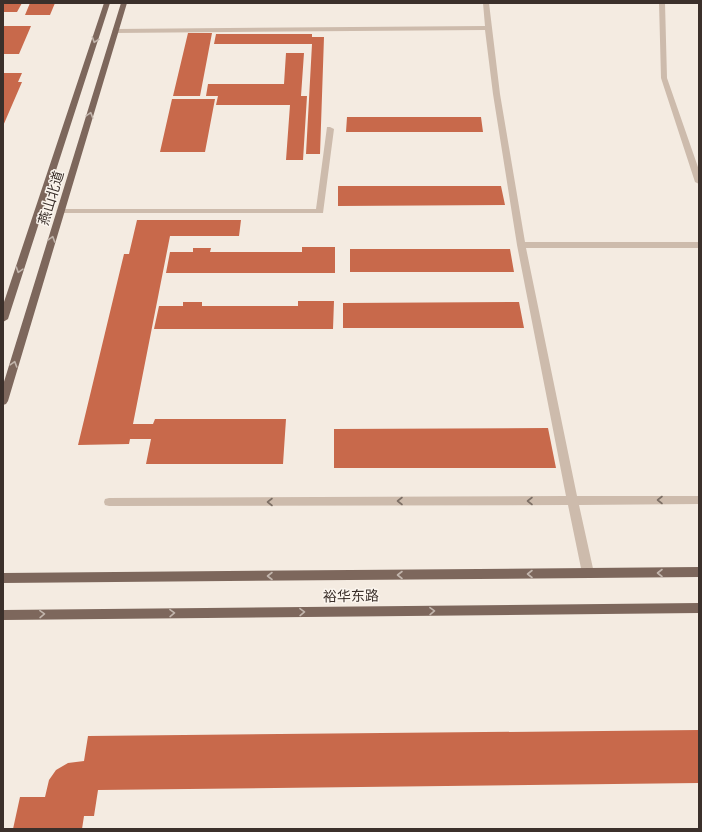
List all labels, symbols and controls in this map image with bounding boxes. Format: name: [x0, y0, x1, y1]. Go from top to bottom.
one-way arrow: [91, 36, 99, 43]
one-way arrow: [85, 112, 94, 119]
street label: 燕山北道: [35, 169, 68, 227]
one-way arrow: [47, 236, 56, 243]
one-way arrow: [15, 266, 24, 273]
one-way arrow: [9, 360, 18, 367]
one-way arrow: [657, 496, 663, 504]
one-way arrow: [397, 497, 403, 505]
one-way arrow: [527, 497, 533, 505]
one-way arrow: [267, 498, 273, 506]
one-way arrow: [657, 569, 663, 577]
one-way arrow: [527, 570, 533, 578]
one-way arrow: [397, 571, 403, 579]
one-way arrow: [267, 572, 273, 580]
street label: 裕华东路: [323, 588, 379, 605]
one-way arrow: [429, 607, 435, 615]
one-way arrow: [299, 608, 305, 616]
one-way arrow: [169, 609, 175, 617]
one-way arrow: [39, 610, 45, 618]

